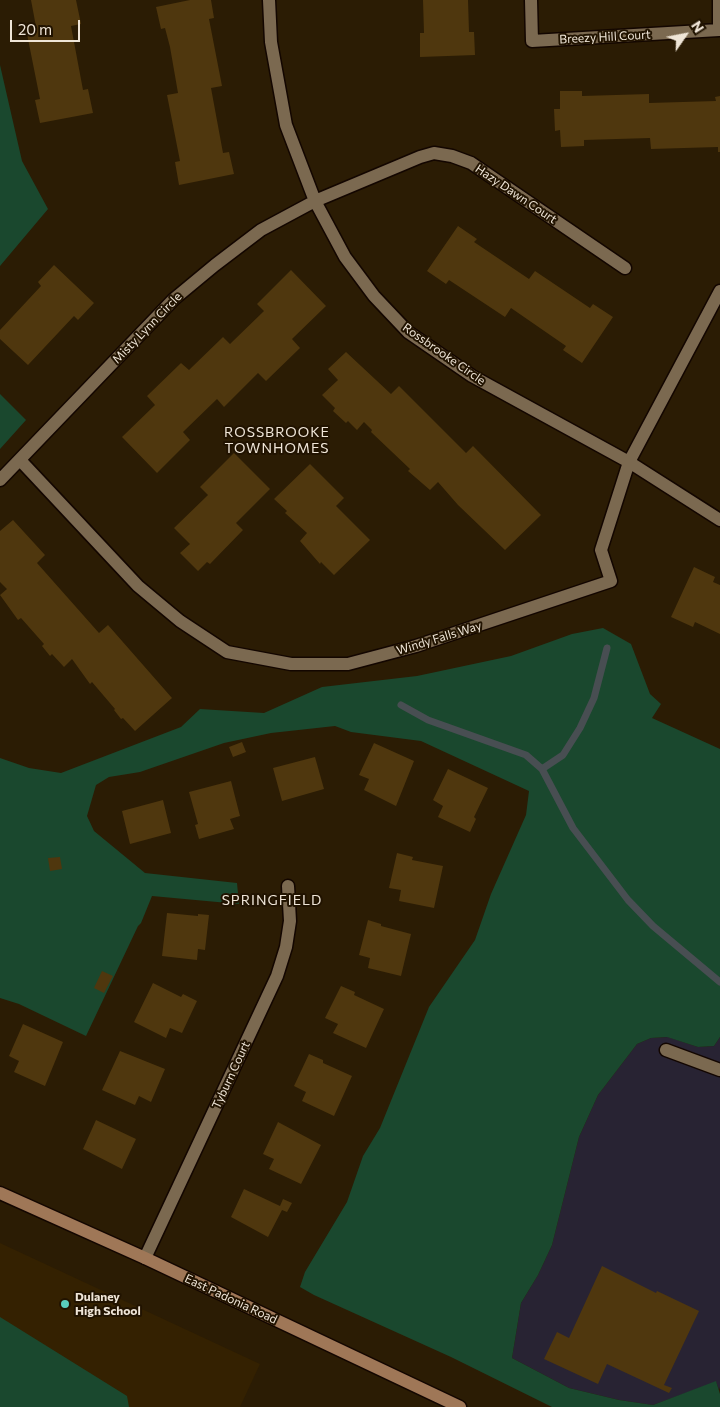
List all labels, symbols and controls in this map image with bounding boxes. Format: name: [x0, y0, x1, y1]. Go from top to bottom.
scale bar: [12, 10, 82, 42]
north arrow: [660, 10, 710, 60]
text: N: [688, 18, 708, 36]
text: 20 m: [18, 20, 52, 38]
street label: Breezy Hill Court: [559, 27, 651, 47]
street label: Hazy Dawn Court: [472, 161, 560, 227]
street label: Misty Lynn Circle: [109, 289, 185, 367]
street label: Rossbrooke Circle: [400, 320, 488, 388]
district label: ROSSBROOKE TOWNHOMES: [223, 424, 331, 457]
street label: Windy Falls Way: [395, 618, 483, 658]
district label: SPRINGFIELD: [220, 892, 324, 908]
street label: Tyburn Court: [209, 1039, 253, 1111]
street label: East Padonia Road: [182, 1271, 280, 1327]
place label: Dulaney High School: [75, 1290, 141, 1318]
marker: Dulaney High School: [59, 1298, 71, 1310]

